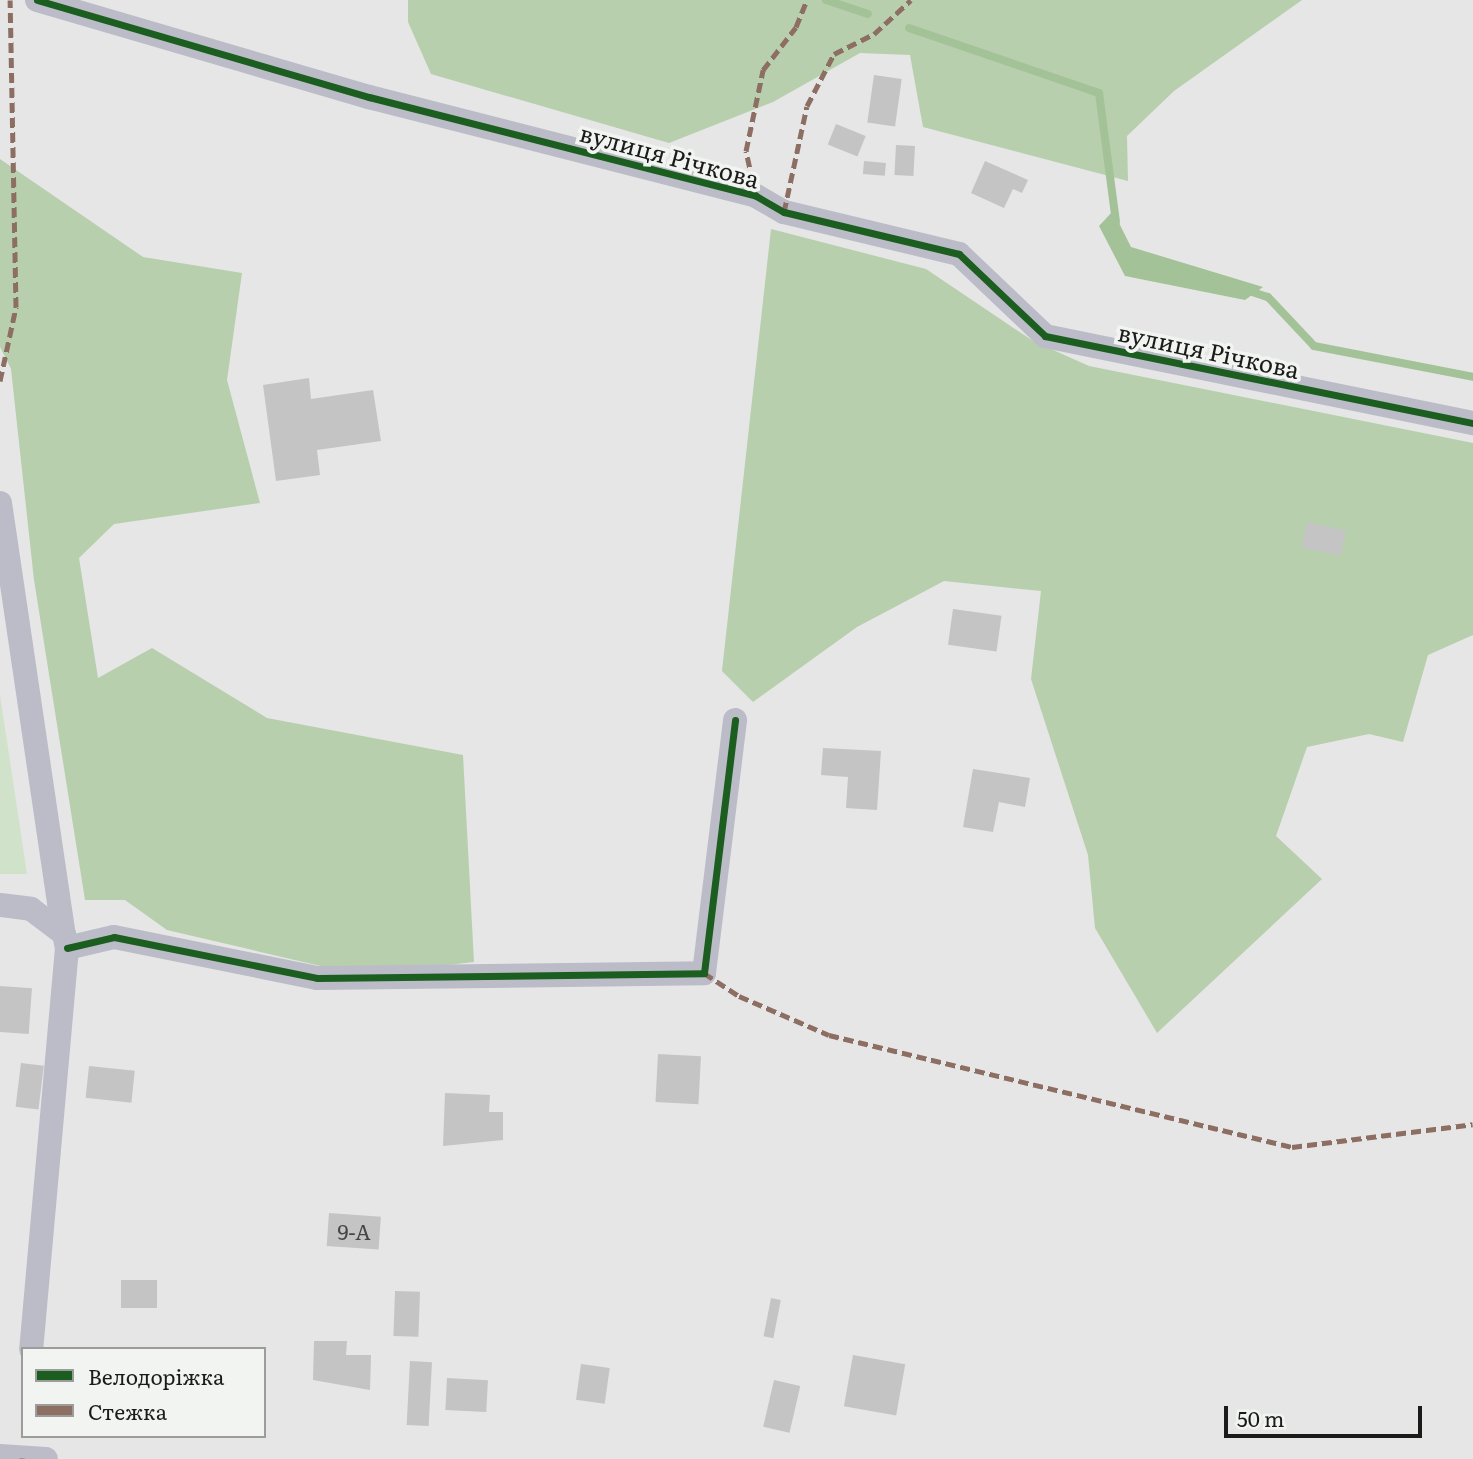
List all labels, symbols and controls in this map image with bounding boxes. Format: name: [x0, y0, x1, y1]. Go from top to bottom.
street label: вулиця Річкова: [577, 117, 763, 193]
street label: вулиця Річкова: [1116, 317, 1302, 383]
house number: 9-А: [337, 1218, 371, 1244]
legend: [21, 1347, 266, 1438]
text: Велодоріжка: [88, 1360, 224, 1391]
scale bar: [1228, 1392, 1426, 1436]
text: Стежка: [88, 1395, 167, 1426]
text: 50 m: [1237, 1402, 1284, 1433]

